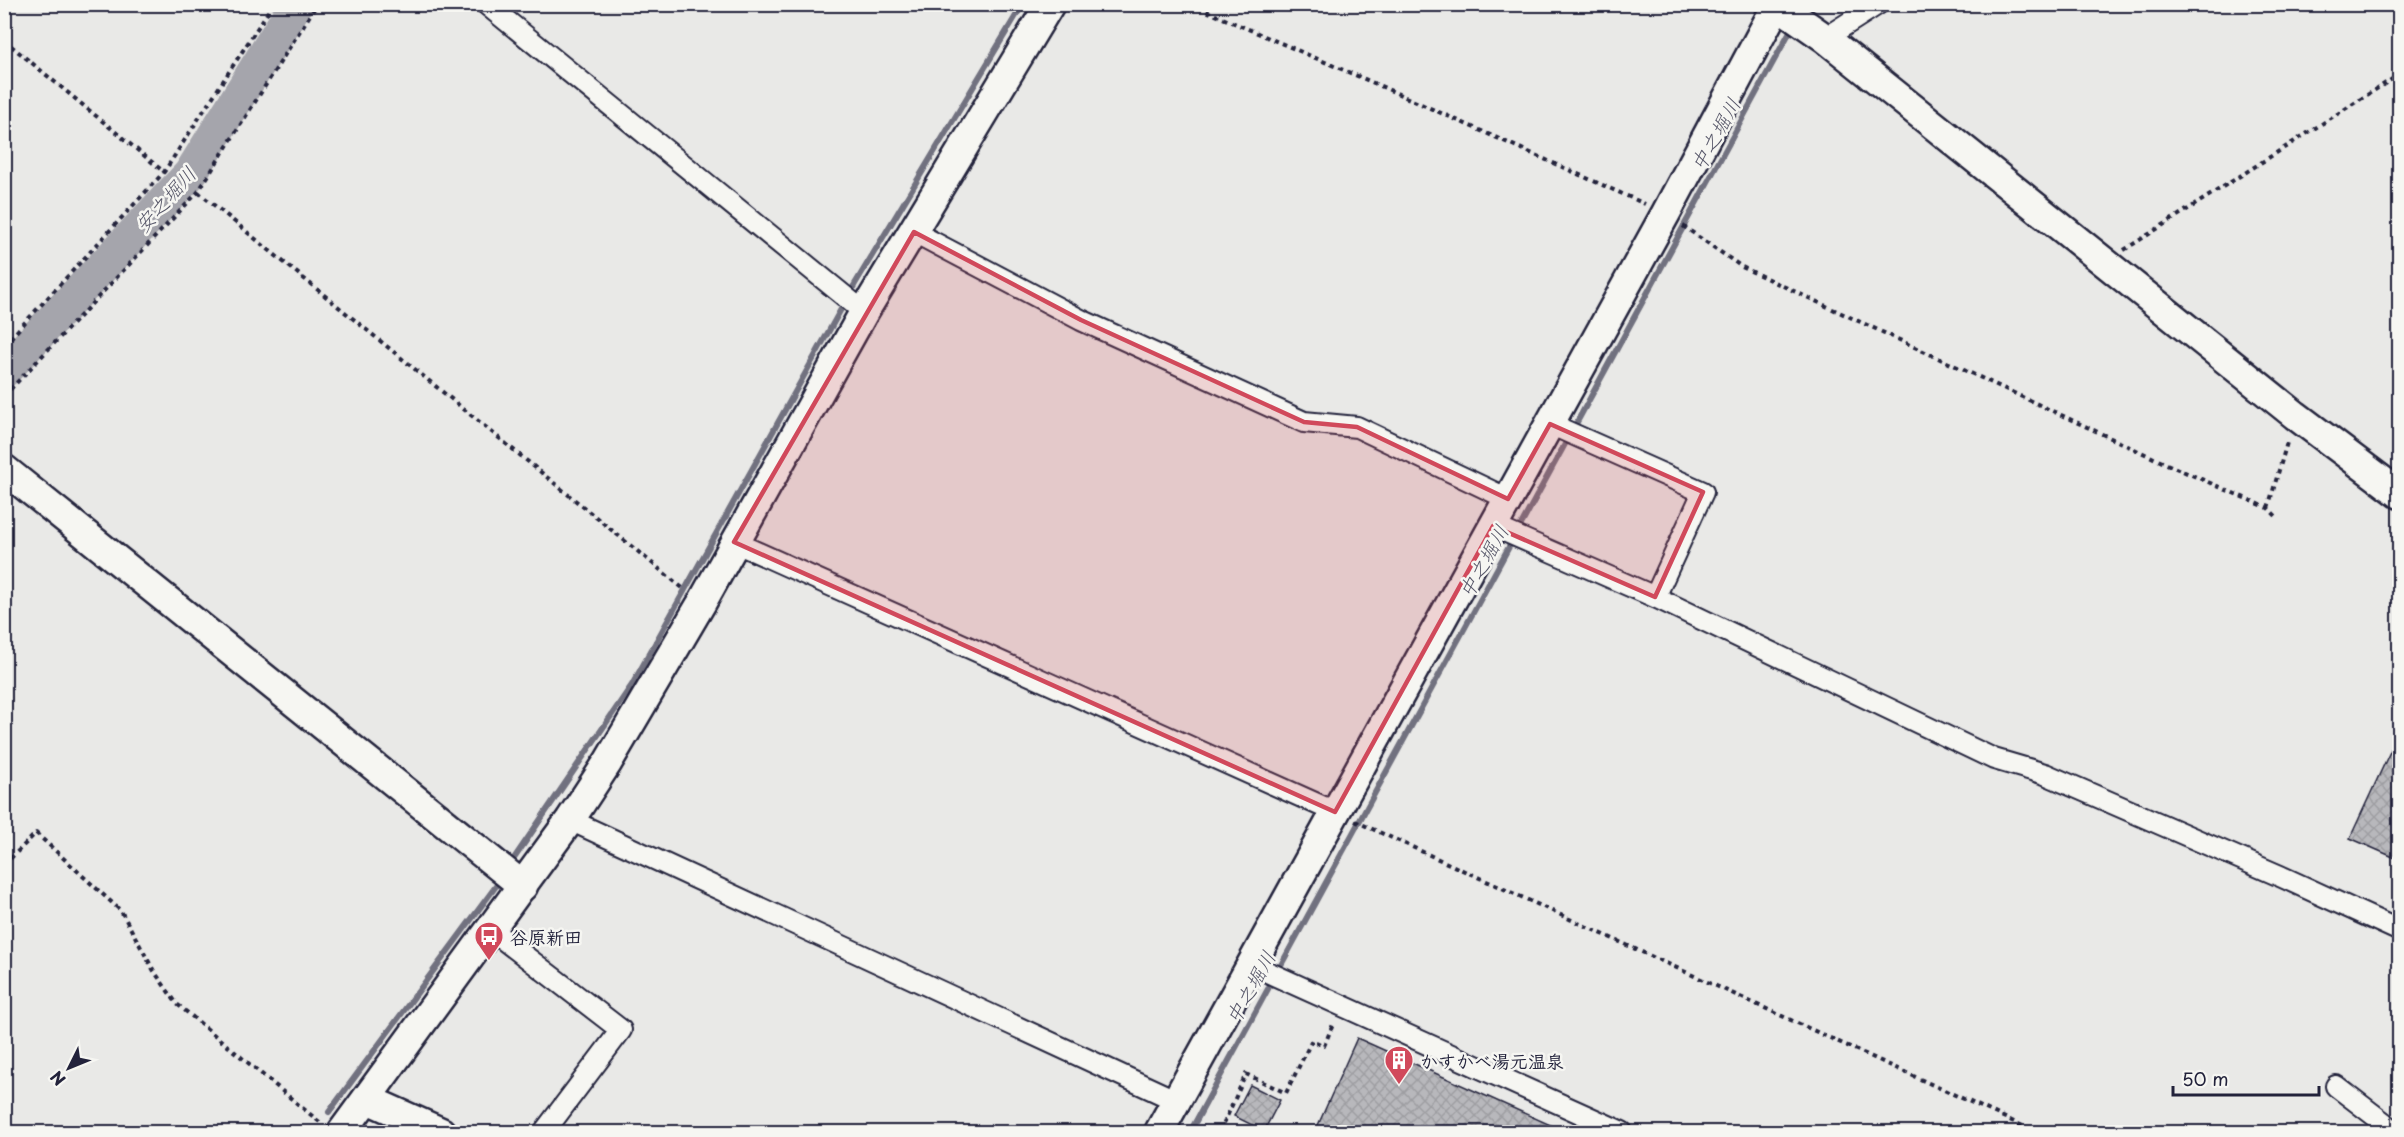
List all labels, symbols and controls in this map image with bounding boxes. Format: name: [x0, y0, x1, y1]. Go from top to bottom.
water label: 中之堀川: [1682, 92, 1748, 176]
water label: 安之堀川: [127, 159, 203, 239]
water label: 中之堀川: [1450, 519, 1516, 603]
bus stop icon: 谷原新田: [473, 920, 505, 962]
place label: 谷原新田: [510, 923, 582, 950]
water label: 中之堀川: [1217, 945, 1283, 1029]
north arrow: [39, 1038, 99, 1098]
building icon: かすかべ湯元温泉: [1383, 1044, 1415, 1086]
place label: かすかべ湯元温泉: [1420, 1047, 1564, 1074]
scale bar: [2173, 1059, 2318, 1097]
text: 50 m: [2182, 1065, 2229, 1092]
text: N: [44, 1066, 70, 1092]

